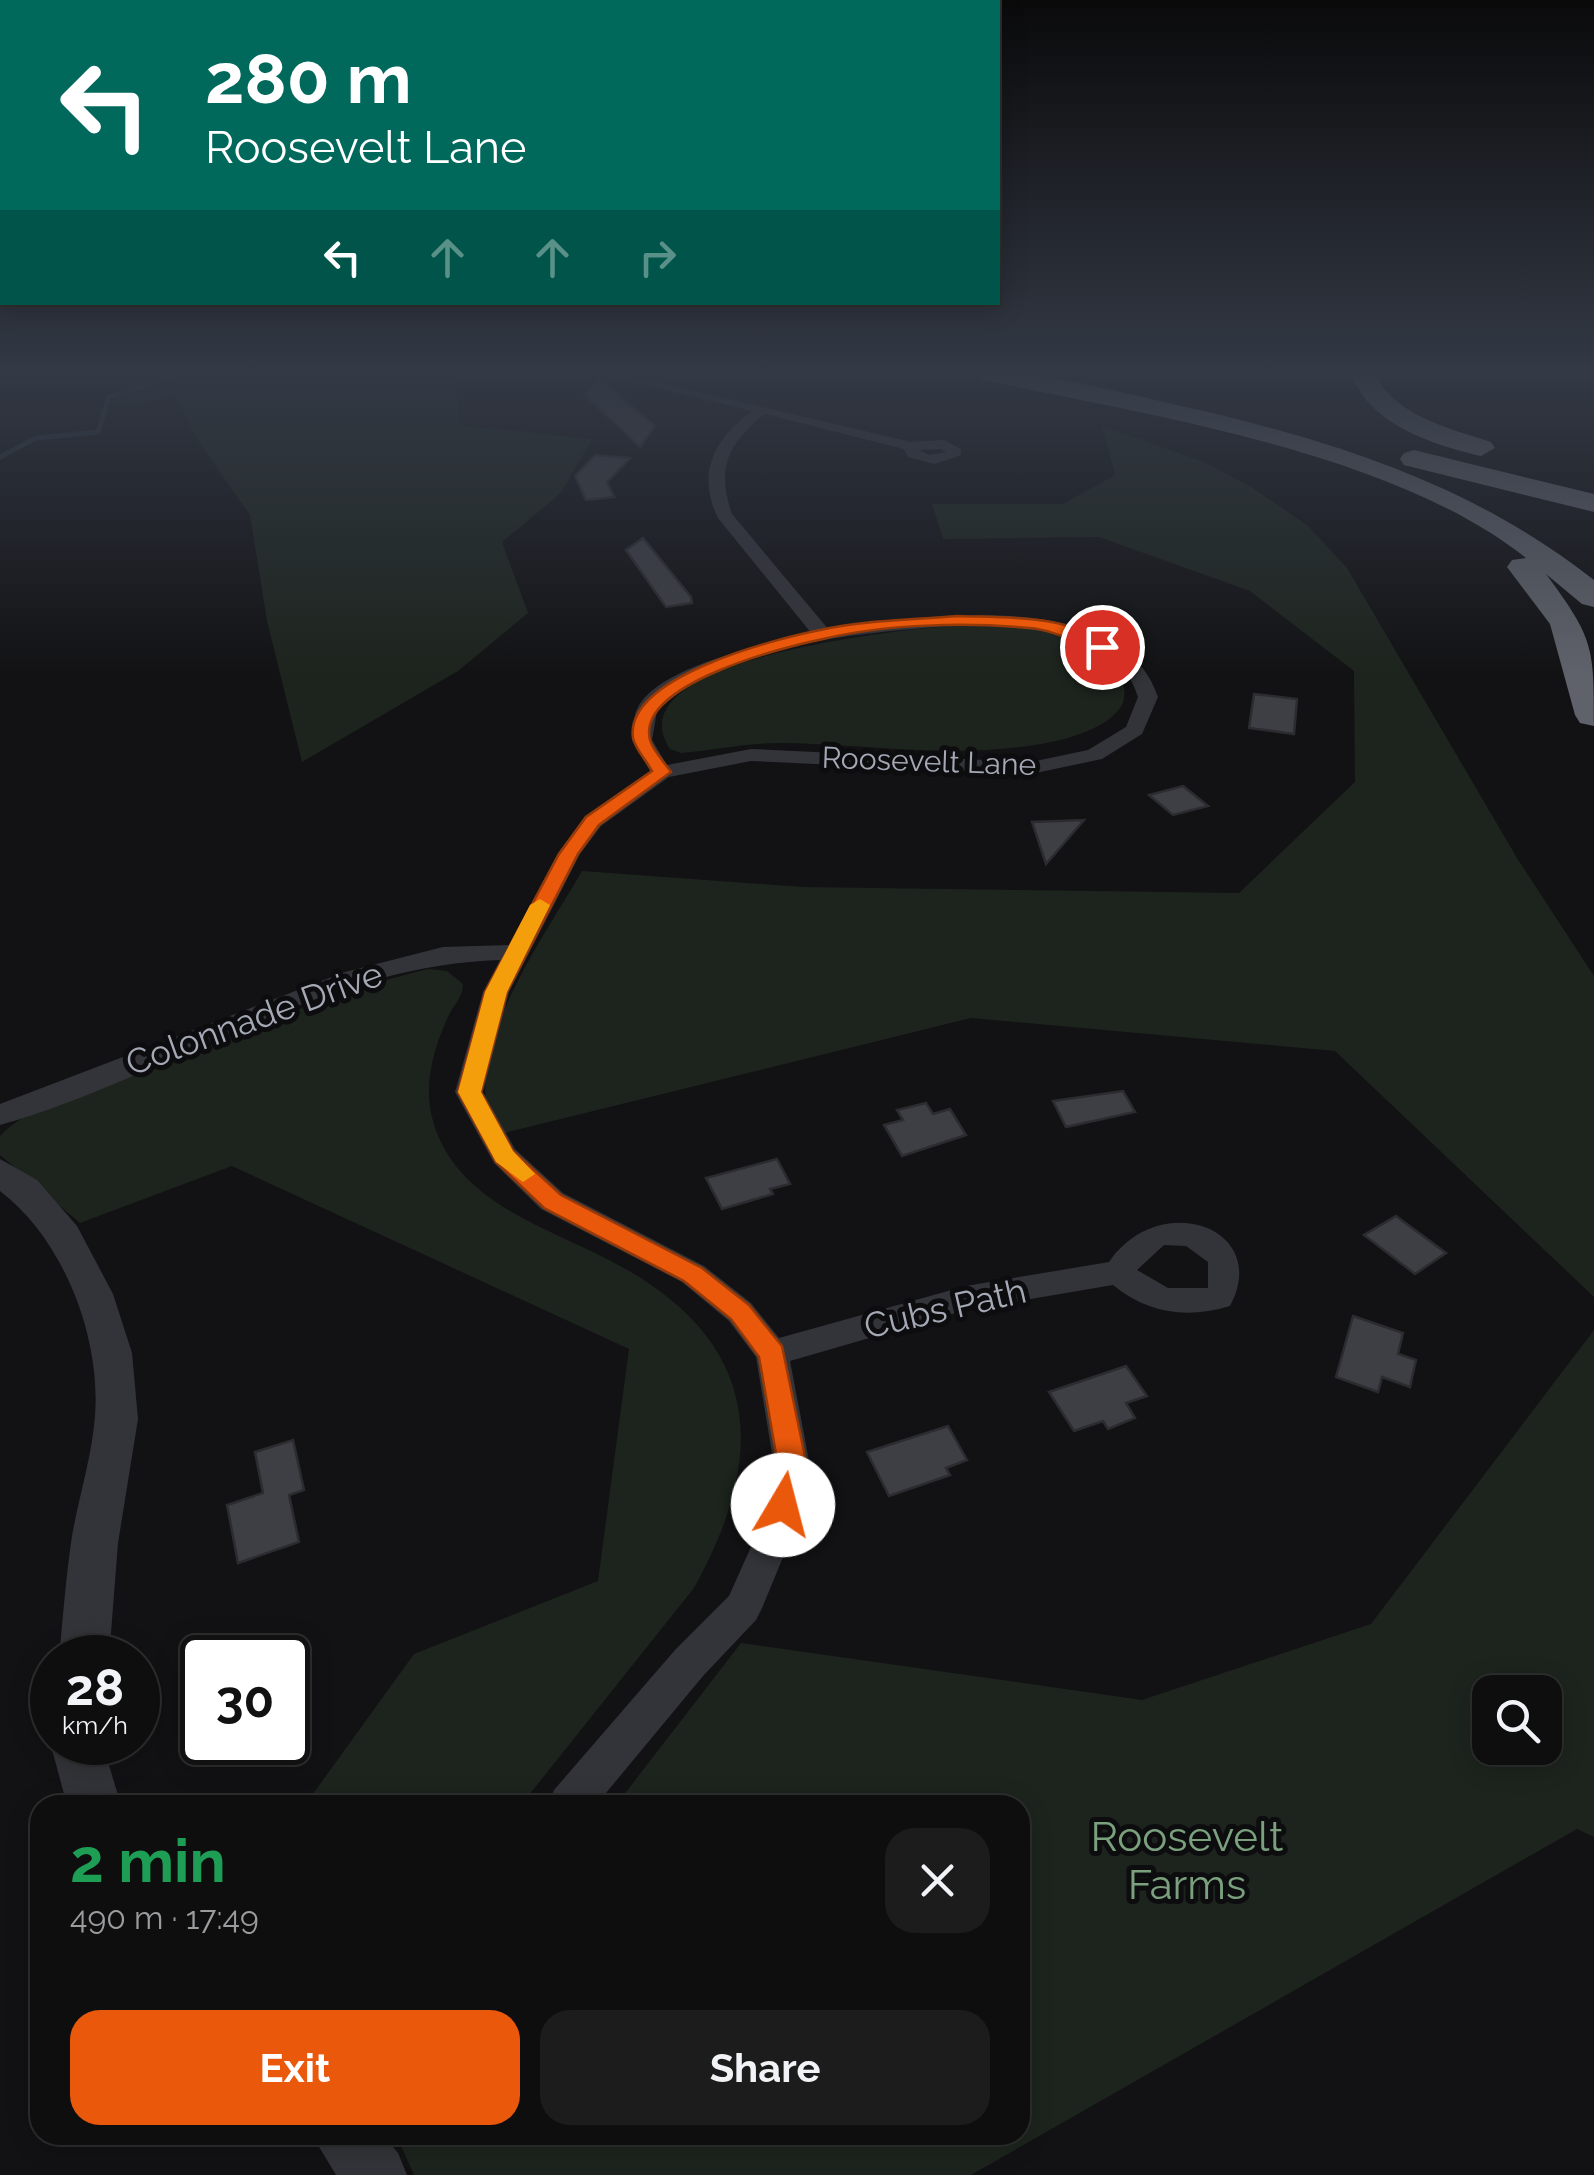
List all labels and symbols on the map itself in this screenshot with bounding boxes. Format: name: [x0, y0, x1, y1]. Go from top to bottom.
pin: [1060, 605, 1145, 690]
street label: Roosevelt Lane: [821, 740, 1037, 782]
street label: Colonnade Drive: [120, 953, 388, 1083]
street label: Cubs Path: [860, 1269, 1030, 1347]
position arrow: [731, 1453, 835, 1557]
speed limit sign: 30: [180, 1635, 310, 1765]
park label: Roosevelt Farms: [1091, 1812, 1283, 1909]

